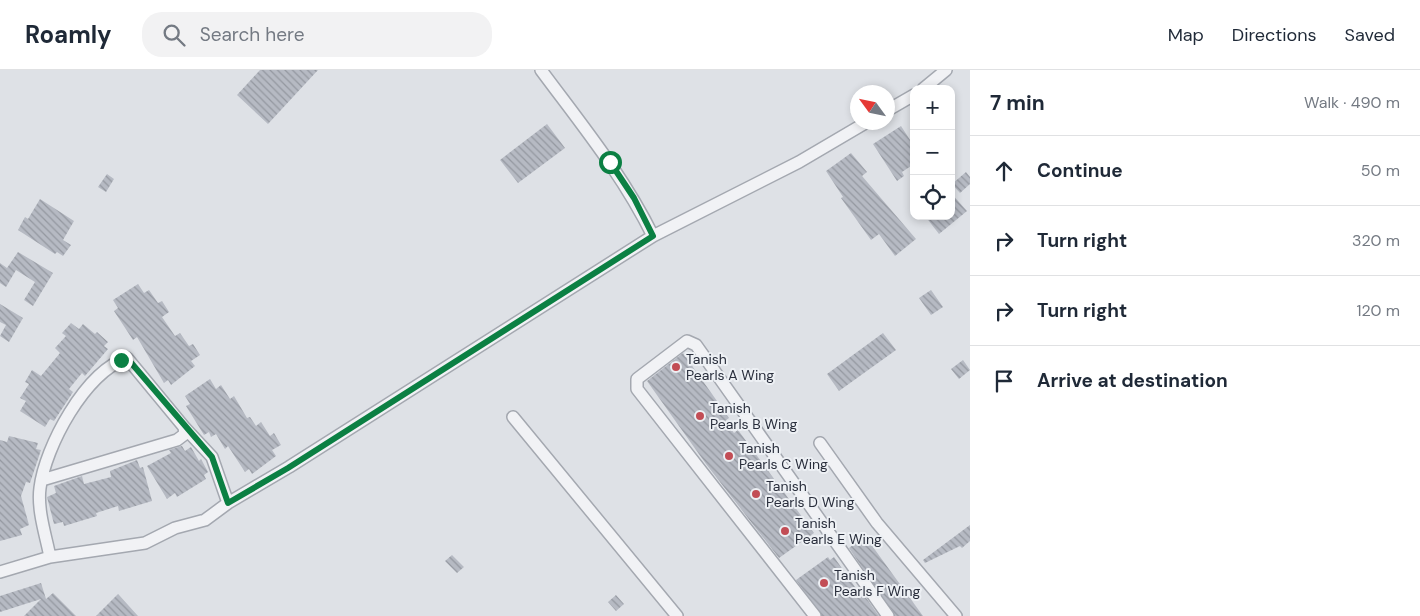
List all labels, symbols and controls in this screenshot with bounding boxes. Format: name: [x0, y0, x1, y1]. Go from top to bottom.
search box: [142, 12, 492, 57]
text: Roamly: [25, 19, 112, 50]
icon: search: [160, 21, 188, 49]
text: Search here: [200, 22, 304, 47]
text: Map: [1168, 23, 1204, 47]
text: Directions: [1232, 23, 1317, 47]
text: Saved: [1345, 23, 1395, 47]
north arrow: [850, 85, 895, 130]
map controls: [910, 85, 955, 220]
button: +: [910, 85, 955, 130]
text: 7 min: [990, 89, 1045, 117]
text: Walk · 490 m: [1304, 92, 1400, 113]
button: −: [910, 130, 955, 175]
route start: [599, 151, 622, 174]
icon: ahead: [990, 157, 1018, 185]
text: Continue: [1037, 158, 1123, 183]
text: 50 m: [1361, 160, 1400, 181]
button: locate: [910, 175, 955, 220]
icon: right: [990, 227, 1018, 255]
text: Turn right: [1037, 228, 1127, 253]
text: 320 m: [1352, 230, 1400, 251]
icon: right: [990, 297, 1018, 325]
text: Turn right: [1037, 298, 1127, 323]
text: 120 m: [1356, 300, 1400, 321]
route end: [110, 349, 133, 372]
place label: Tanish Pearls A Wing: [686, 350, 774, 384]
marker: Tanish Pearls A Wing: [670, 361, 682, 373]
icon: arrive: [990, 367, 1018, 395]
text: Arrive at destination: [1037, 368, 1228, 393]
place label: Tanish Pearls B Wing: [710, 399, 797, 433]
marker: Tanish Pearls B Wing: [694, 410, 706, 422]
place label: Tanish Pearls C Wing: [739, 439, 828, 473]
marker: Tanish Pearls C Wing: [723, 450, 735, 462]
place label: Tanish Pearls D Wing: [766, 477, 855, 511]
marker: Tanish Pearls D Wing: [750, 488, 762, 500]
place label: Tanish Pearls E Wing: [795, 514, 882, 548]
marker: Tanish Pearls E Wing: [779, 525, 791, 537]
place label: Tanish Pearls F Wing: [834, 566, 920, 600]
marker: Tanish Pearls F Wing: [818, 577, 830, 589]

